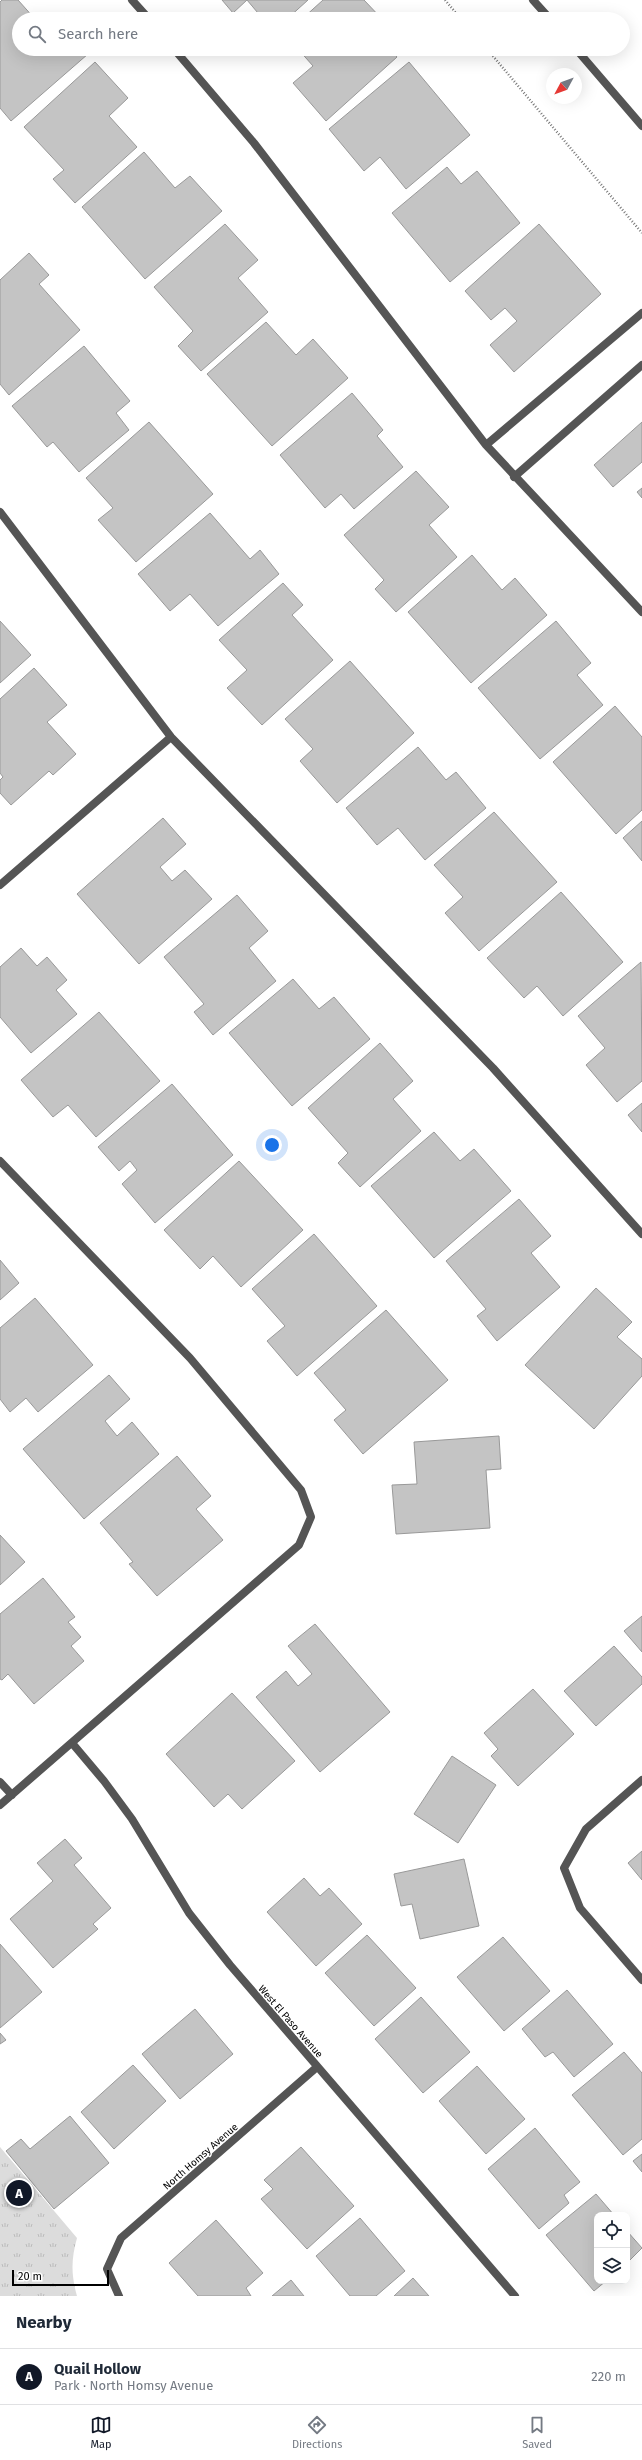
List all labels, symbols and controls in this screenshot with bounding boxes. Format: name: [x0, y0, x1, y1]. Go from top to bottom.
search box: [12, 12, 630, 56]
icon: search: [26, 23, 48, 45]
text: Search here: [58, 25, 138, 43]
north arrow: [546, 68, 582, 104]
your location: [262, 1135, 282, 1155]
street label: West El Paso Avenue: [255, 1983, 325, 2060]
street label: North Homsy Avenue: [161, 2121, 240, 2192]
pin: A: [6, 2178, 32, 2208]
map controls: [594, 2212, 630, 2284]
button: locate: [594, 2212, 630, 2248]
button: layers: [594, 2248, 630, 2284]
scale bar: [12, 2268, 109, 2287]
text: 20 m: [18, 2270, 42, 2283]
text: Nearby: [16, 2312, 71, 2333]
text: Quail Hollow: [54, 2360, 141, 2378]
text: A: [25, 2369, 33, 2384]
text: 220 m: [591, 2369, 626, 2384]
text: Park · North Homsy Avenue: [54, 2378, 213, 2393]
tab: Map: [90, 2414, 112, 2451]
tab: Directions: [292, 2414, 342, 2451]
tab: Saved: [522, 2414, 552, 2451]

